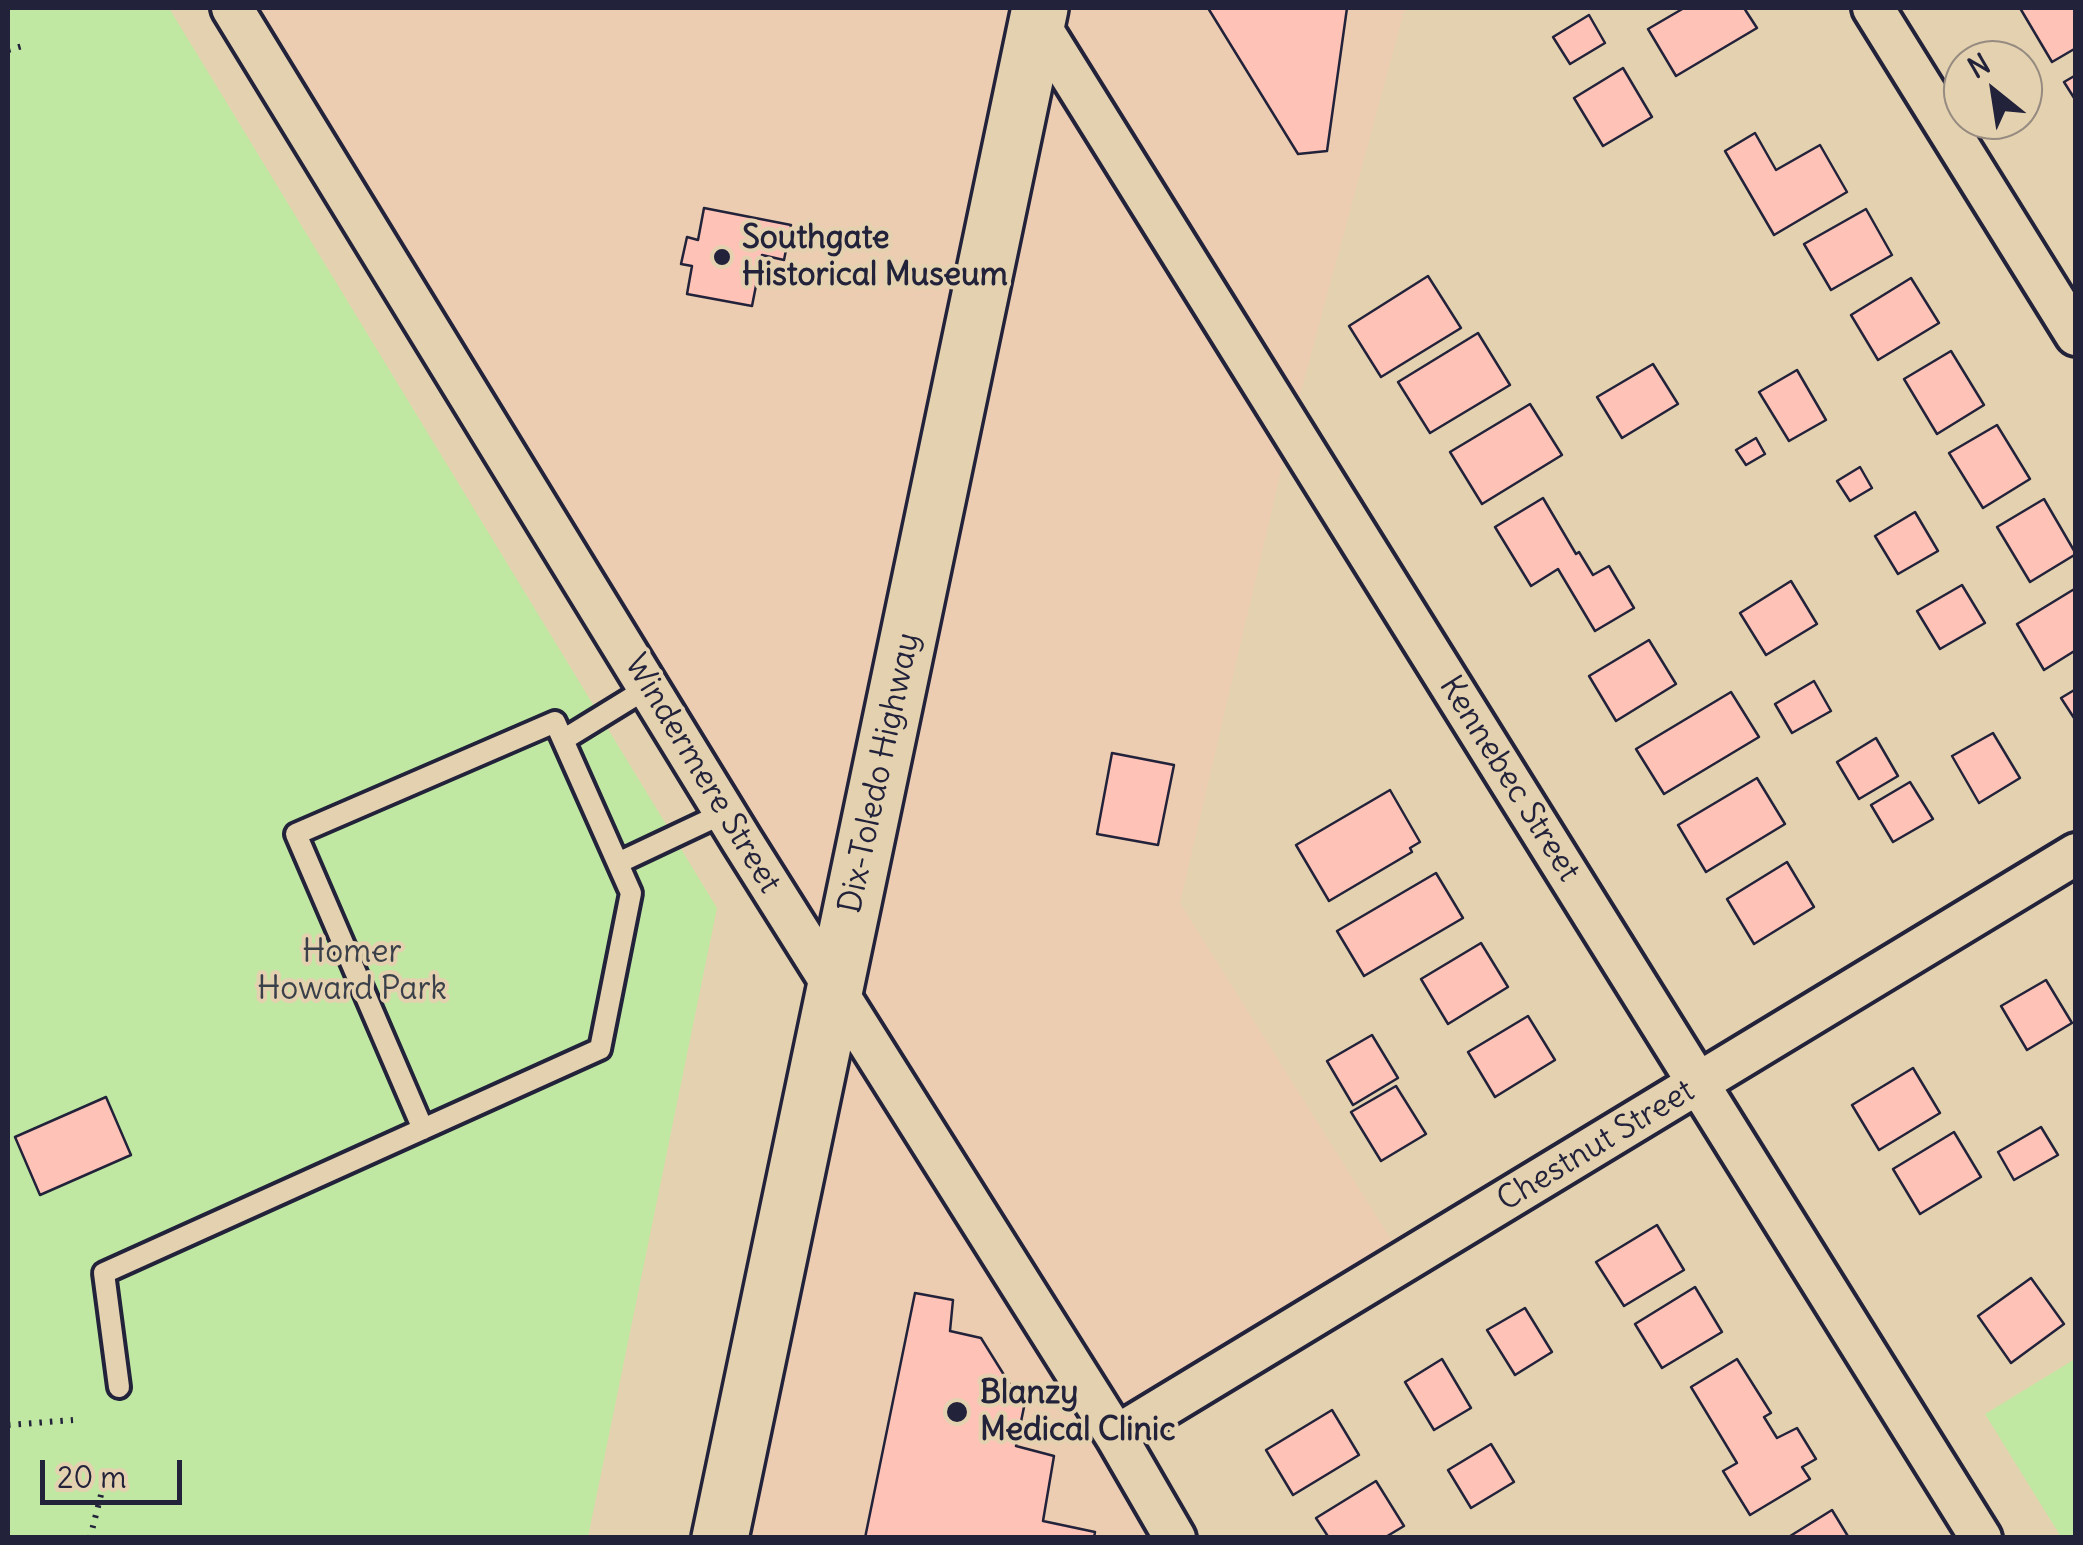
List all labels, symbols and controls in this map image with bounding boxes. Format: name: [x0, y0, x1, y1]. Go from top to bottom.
north arrow: [1943, 40, 2043, 140]
text: N: [1962, 45, 1996, 86]
place label: Southgate Historical Museum: [742, 220, 1008, 295]
marker: Southgate Historical Museum: [711, 246, 733, 268]
street label: Dix-Toledo Highway: [832, 629, 928, 917]
street label: Windermere Street: [616, 648, 788, 900]
street label: Kennebec Street: [1431, 669, 1587, 889]
park label: Homer Howard Park: [257, 934, 447, 1009]
street label: Chestnut Street: [1491, 1072, 1701, 1220]
place label: Blanzy Medical Clinic: [980, 1375, 1175, 1450]
marker: Blanzy Medical Clinic: [944, 1399, 970, 1425]
scale bar: [45, 1440, 188, 1502]
text: 20 m: [57, 1458, 127, 1496]

